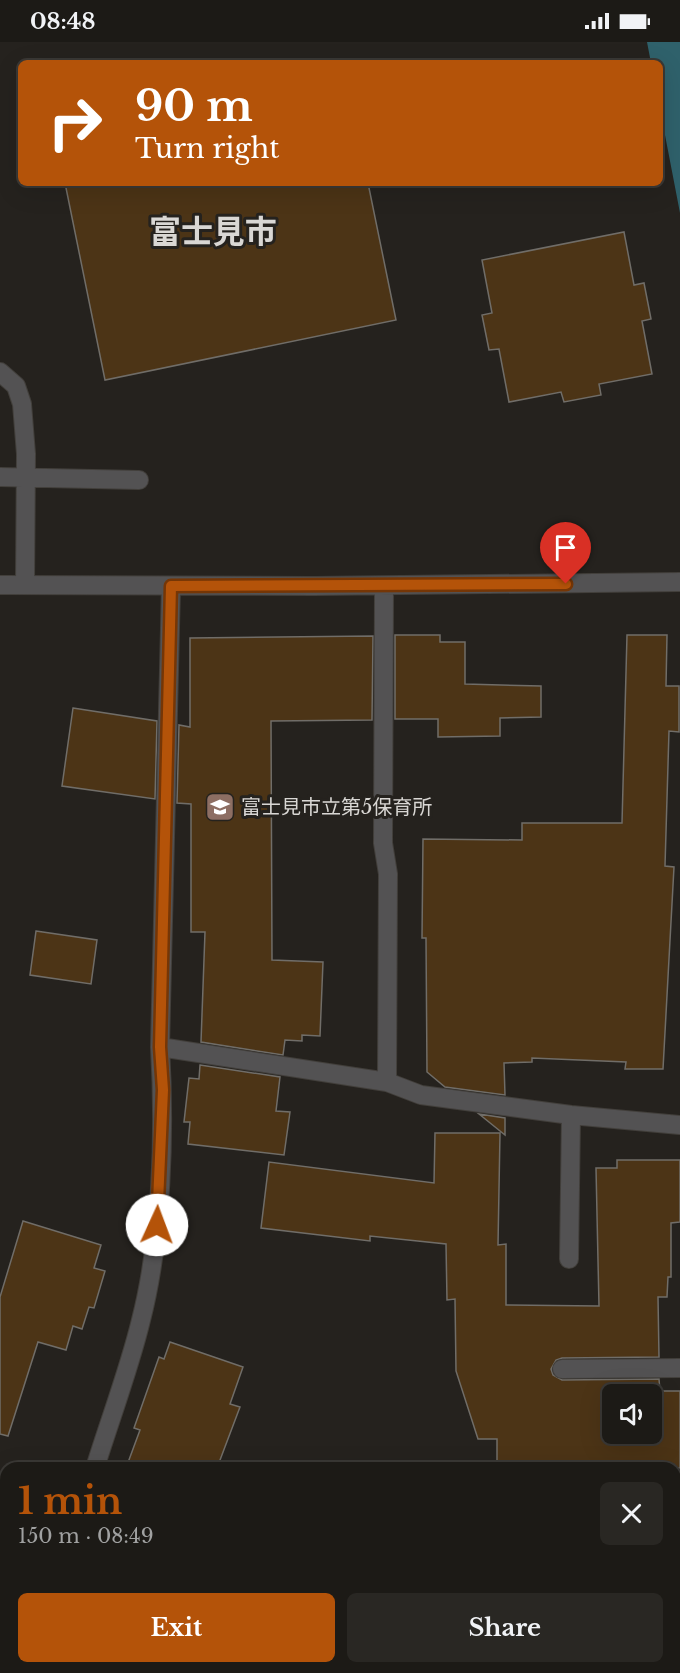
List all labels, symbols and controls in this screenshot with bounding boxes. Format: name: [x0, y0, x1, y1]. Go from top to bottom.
text: 08:48: [30, 8, 95, 35]
text: 90 m: [135, 80, 253, 132]
icon: right: [36, 84, 114, 162]
text: Turn right: [135, 132, 279, 165]
district label: 富士見市: [149, 212, 277, 252]
pin: [540, 522, 591, 584]
icon: arrive: [549, 531, 582, 564]
school or university icon: 富士見市立第5保育所: [204, 791, 236, 823]
place label: 富士見市立第5保育所: [241, 795, 432, 819]
position arrow: [125, 1193, 189, 1257]
map controls: [602, 1384, 662, 1444]
button: sound: [602, 1384, 662, 1444]
text: 1 min: [18, 1479, 122, 1524]
button: close: [600, 1482, 663, 1545]
text: 150 m · 08:49: [18, 1524, 154, 1548]
button: Exit: [18, 1593, 335, 1662]
button: Share: [347, 1593, 663, 1662]

